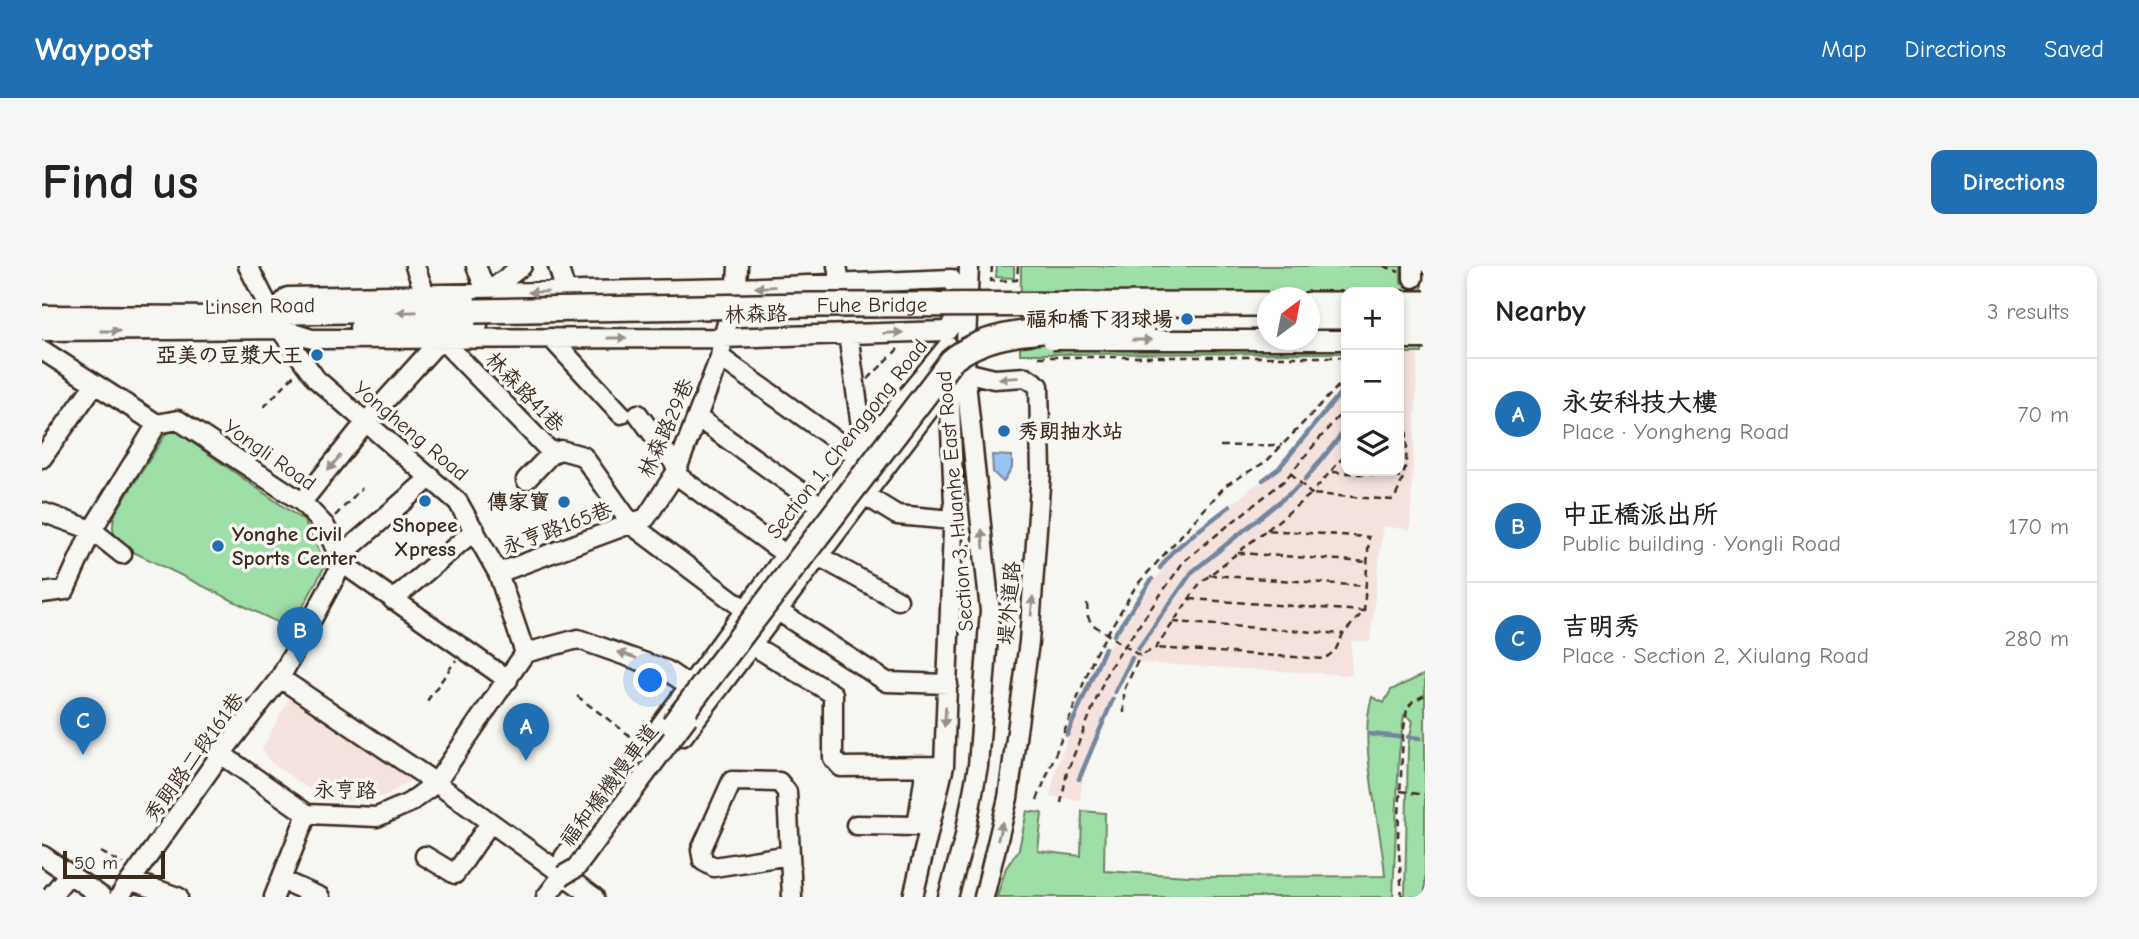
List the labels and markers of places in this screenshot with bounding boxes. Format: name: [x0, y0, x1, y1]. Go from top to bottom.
place label: 福和橋下羽球場: [1026, 307, 1173, 331]
marker: 福和橋下羽球場: [1179, 311, 1195, 327]
place label: 亞美の豆漿大王: [156, 343, 303, 367]
marker: 亞美の豆漿大王: [309, 347, 325, 363]
place label: 秀朗抽水站: [1018, 419, 1123, 443]
marker: 秀朗抽水站: [996, 423, 1012, 439]
place label: 傳家寶: [487, 490, 550, 514]
marker: Shopee Xpress: [417, 493, 433, 509]
marker: 傳家寶: [556, 494, 572, 510]
place label: Shopee Xpress: [393, 513, 457, 561]
place label: Yonghe Civil Sports Center: [232, 522, 357, 570]
marker: Yonghe Civil Sports Center: [210, 538, 226, 554]
pin: B: [277, 607, 323, 665]
pin: C: [60, 697, 106, 755]
pin: A: [503, 703, 549, 761]

